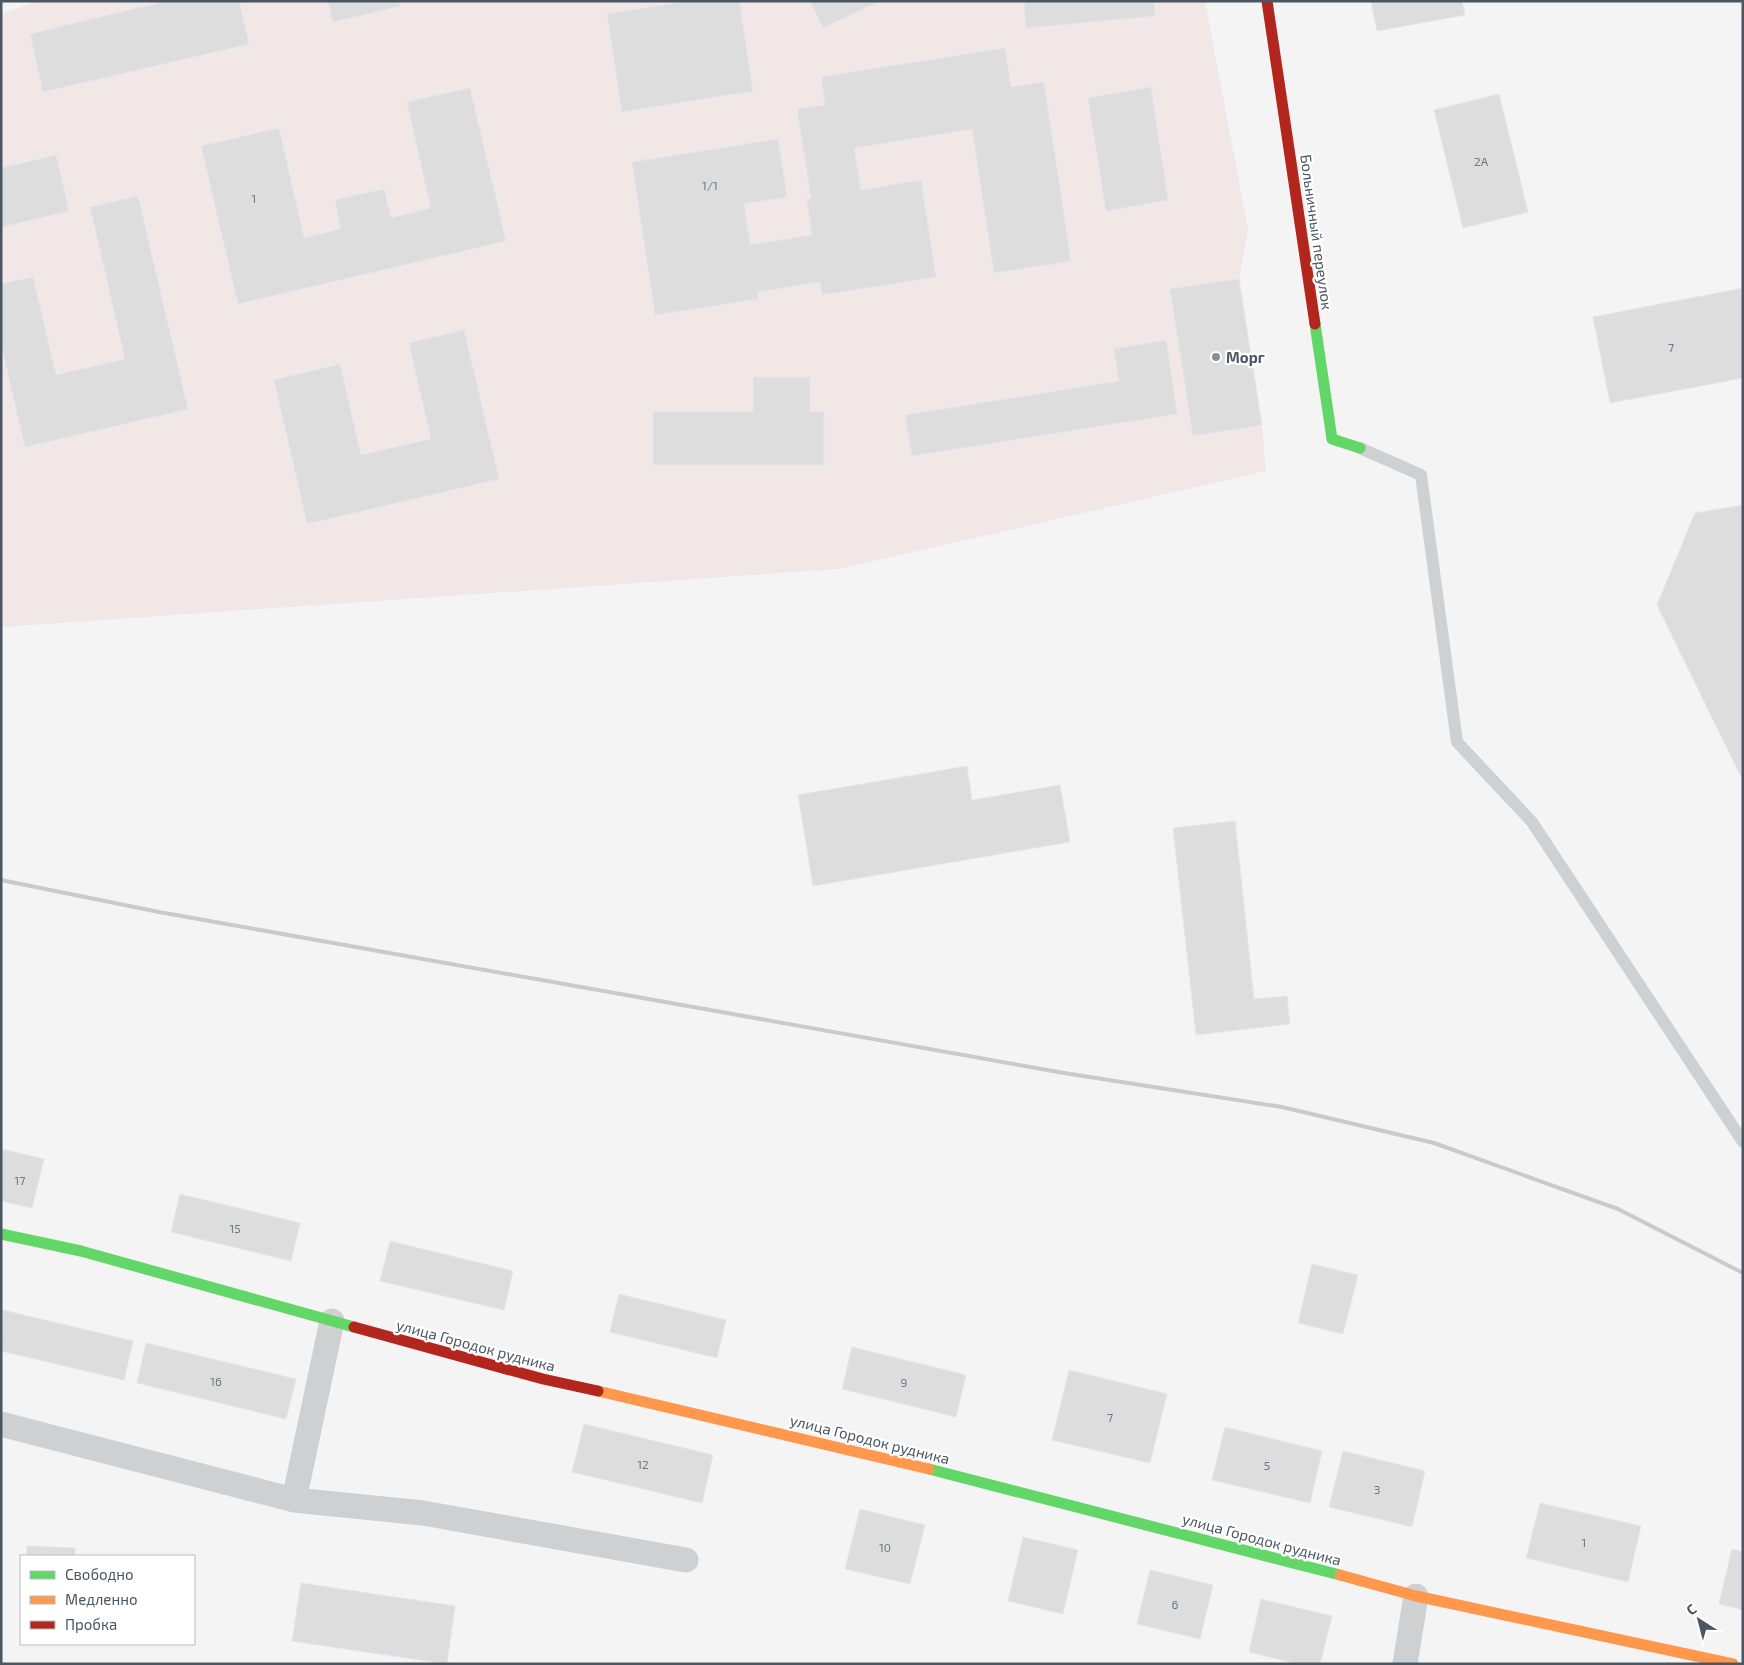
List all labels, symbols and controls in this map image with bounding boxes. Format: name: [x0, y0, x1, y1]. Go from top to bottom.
street label: Больничный переулок: [1296, 153, 1337, 311]
house number: 2А: [1474, 154, 1489, 168]
house number: 1/1: [702, 178, 718, 192]
house number: 1: [252, 191, 256, 205]
house number: 7: [1668, 340, 1674, 354]
place label: Морг: [1226, 348, 1265, 366]
marker: Морг: [1210, 351, 1222, 363]
house number: 17: [15, 1173, 25, 1187]
house number: 15: [229, 1221, 241, 1235]
street label: улица Городок рудника: [394, 1315, 557, 1376]
house number: 16: [210, 1374, 222, 1388]
house number: 9: [901, 1375, 908, 1389]
street label: улица Городок рудника: [788, 1410, 952, 1469]
house number: 7: [1107, 1410, 1113, 1424]
house number: 12: [637, 1457, 649, 1471]
house number: 5: [1264, 1458, 1270, 1472]
house number: 3: [1374, 1482, 1380, 1496]
street label: улица Городок рудника: [1180, 1509, 1343, 1570]
house number: 1: [1582, 1535, 1586, 1549]
house number: 10: [879, 1540, 891, 1554]
legend: [20, 1555, 195, 1645]
text: Свободно: [65, 1565, 134, 1583]
text: Медленно: [65, 1590, 138, 1608]
north arrow: [1674, 1595, 1724, 1645]
house number: 6: [1172, 1597, 1179, 1611]
text: С: [1683, 1600, 1699, 1618]
text: Пробка: [65, 1615, 117, 1633]

